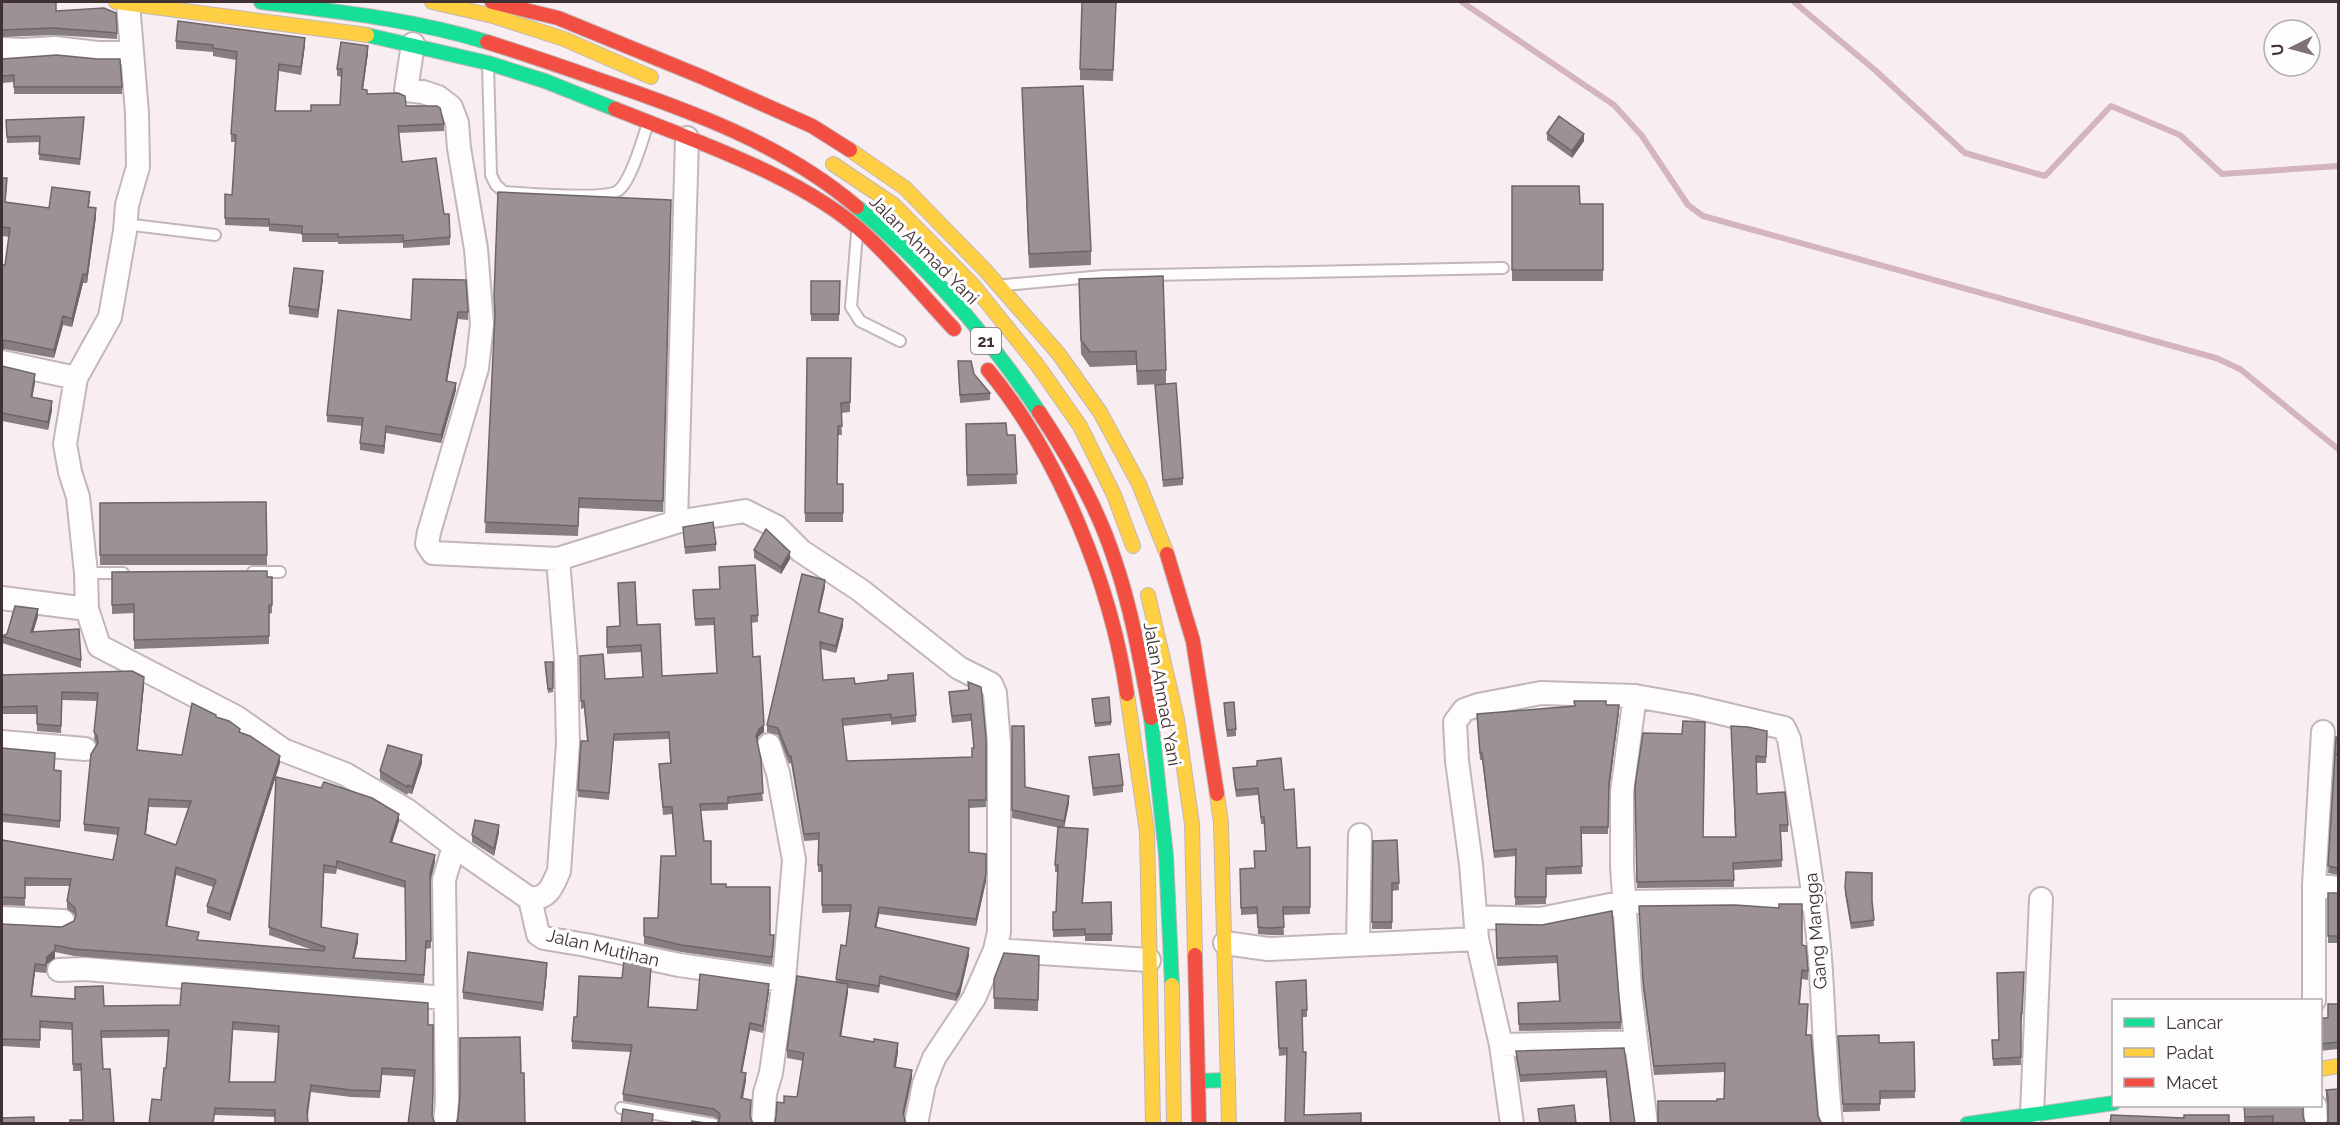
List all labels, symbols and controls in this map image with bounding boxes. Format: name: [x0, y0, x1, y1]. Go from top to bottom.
north arrow: [2262, 18, 2322, 78]
text: U: [2268, 43, 2288, 56]
street label: Jalan Ahmad Yani: [865, 191, 983, 309]
road number: 21: [971, 328, 1001, 354]
street label: Jalan Ahmad Yani: [1139, 620, 1186, 768]
street label: Gang Mangga: [1800, 872, 1831, 990]
street label: Jalan Mutihan: [545, 924, 662, 971]
legend: [2112, 999, 2322, 1107]
text: Lancar: [2166, 1012, 2223, 1033]
text: Padat: [2166, 1042, 2214, 1063]
text: Macet: [2166, 1072, 2218, 1093]

